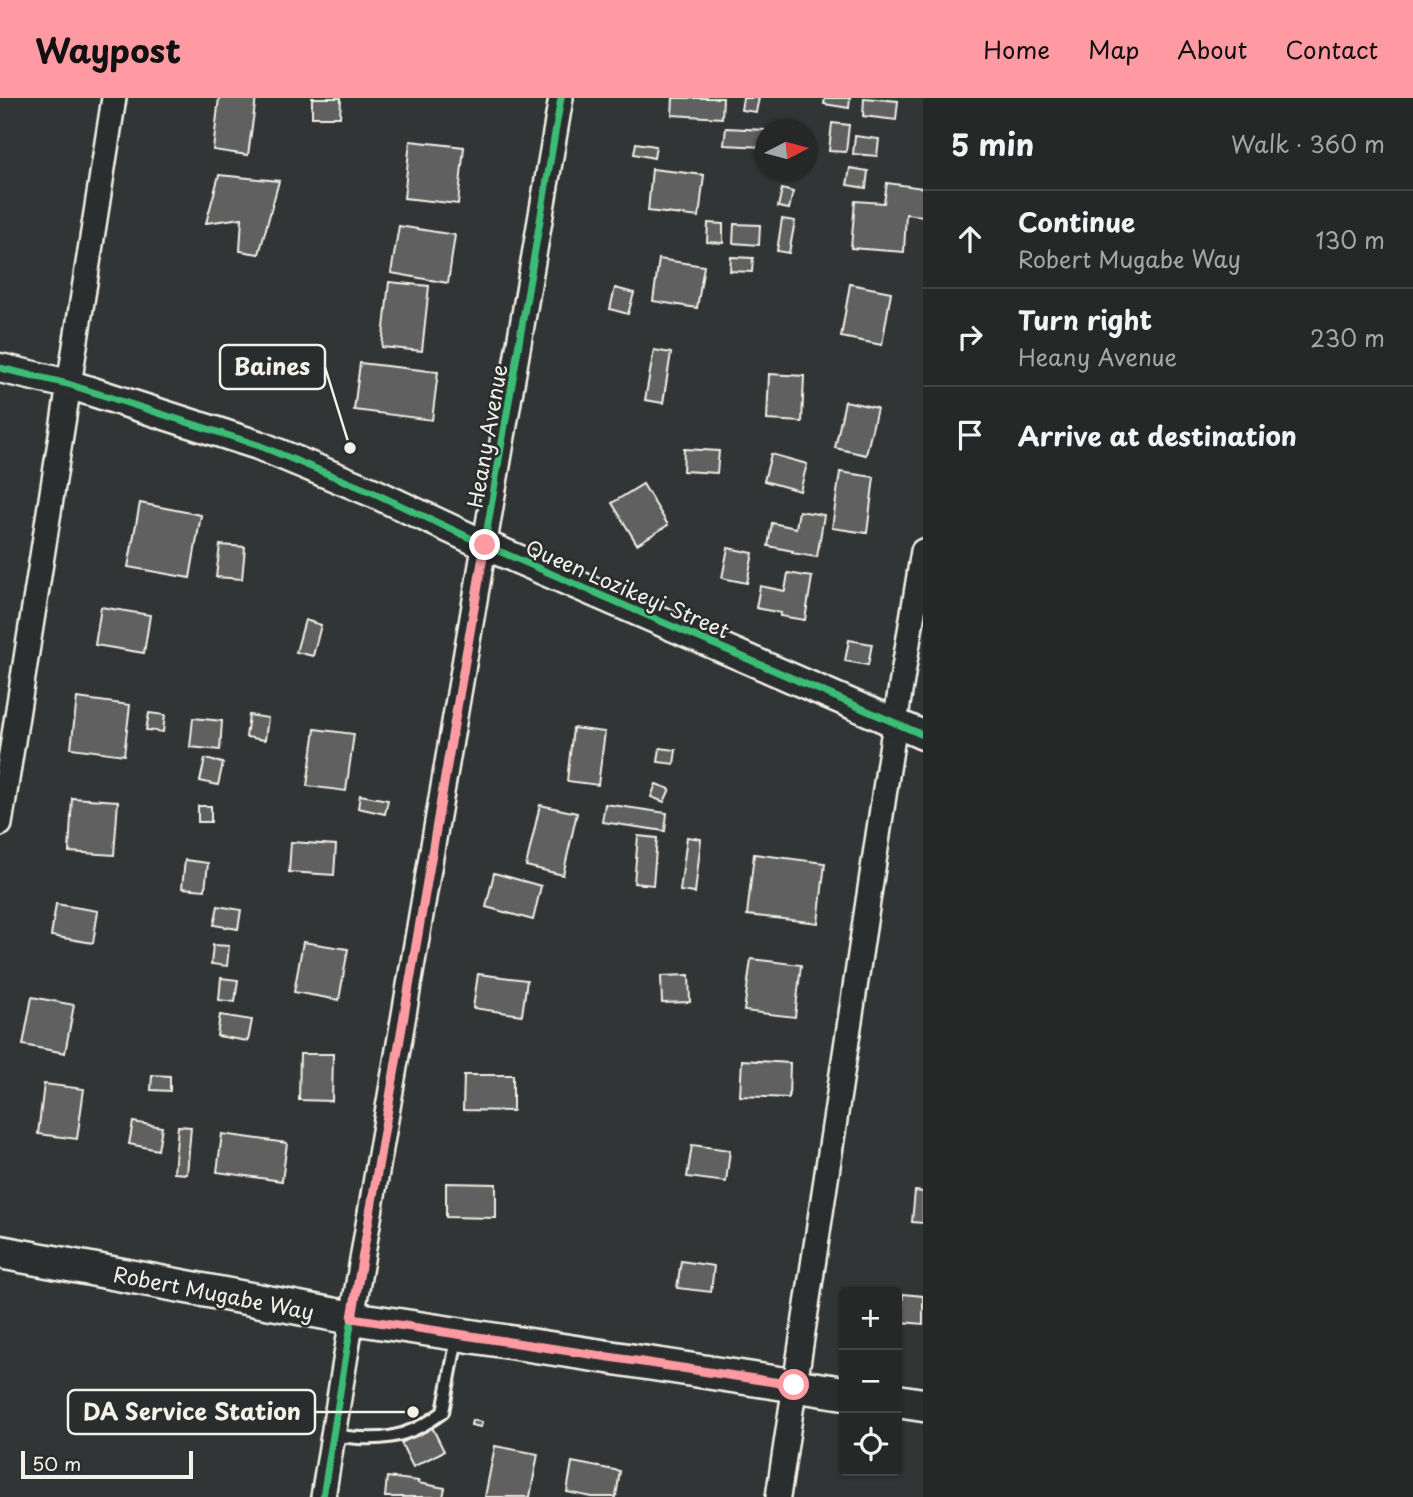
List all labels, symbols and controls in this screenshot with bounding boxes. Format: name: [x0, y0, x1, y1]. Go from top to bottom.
text: Waypost: [35, 24, 181, 74]
text: Home: [983, 31, 1050, 67]
text: Map: [1088, 31, 1139, 67]
text: About: [1177, 31, 1247, 67]
text: Contact: [1285, 31, 1378, 67]
north arrow: [755, 119, 818, 182]
text: 5 min: [951, 121, 1034, 166]
text: Walk · 360 m: [1231, 126, 1385, 161]
text: Continue: [1018, 202, 1135, 241]
icon: ahead: [951, 220, 989, 258]
text: 130 m: [1315, 222, 1385, 257]
text: Robert Mugabe Way: [1018, 241, 1241, 276]
text: Turn right: [1018, 300, 1152, 339]
icon: right: [951, 318, 989, 356]
text: 230 m: [1310, 320, 1385, 355]
text: Heany Avenue: [1018, 339, 1177, 374]
callout: Baines: [220, 345, 325, 389]
text: Baines: [234, 348, 310, 383]
street label: Heany Avenue: [458, 362, 514, 510]
icon: arrive: [951, 416, 989, 454]
text: Arrive at destination: [1018, 416, 1297, 455]
route end: [469, 529, 500, 560]
street label: Queen Lozikeyi Street: [521, 531, 735, 645]
street label: Robert Mugabe Way: [111, 1257, 317, 1327]
map controls: [839, 1287, 902, 1476]
button: +: [839, 1287, 902, 1350]
button: −: [839, 1350, 902, 1413]
route start: [778, 1369, 809, 1400]
callout: DA Service Station: [68, 1390, 315, 1434]
text: DA Service Station: [83, 1393, 301, 1428]
button: locate: [839, 1413, 902, 1476]
scale bar: [21, 1448, 192, 1480]
text: 50 m: [32, 1449, 81, 1477]

